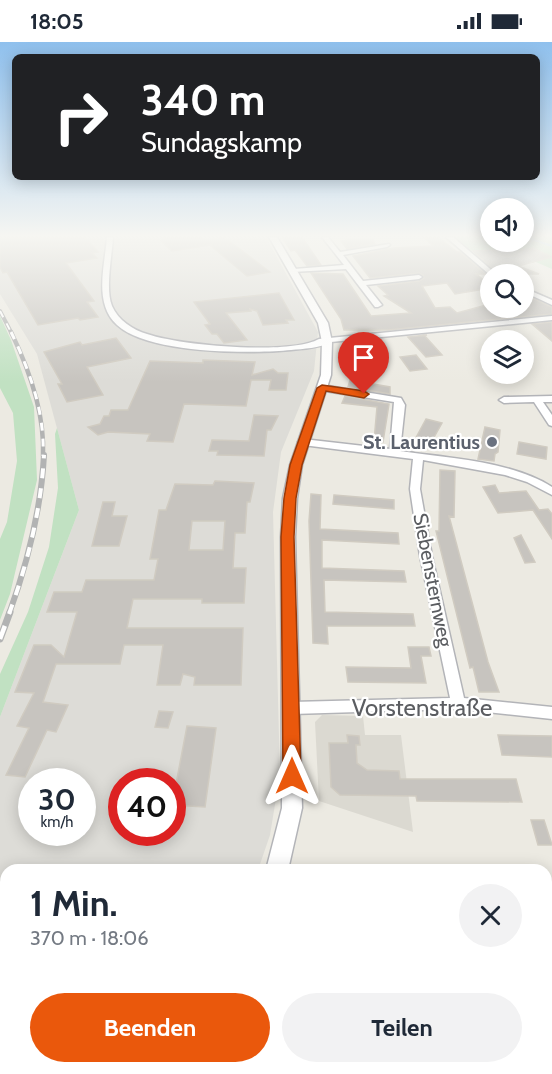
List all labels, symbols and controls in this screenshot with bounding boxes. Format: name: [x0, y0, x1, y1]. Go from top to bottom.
text: 18:05: [30, 8, 84, 35]
text: 340 m: [141, 74, 265, 126]
icon: right: [42, 78, 120, 156]
text: Sundagskamp: [141, 126, 302, 159]
map controls: [480, 198, 534, 384]
button: sound: [480, 198, 534, 252]
button: search: [480, 264, 534, 318]
button: layers: [480, 330, 534, 384]
pin: [338, 332, 389, 394]
icon: arrive: [347, 341, 380, 374]
place label: St. Laurentius: [363, 430, 480, 454]
marker: St. Laurentius: [485, 435, 499, 449]
street label: Siebensternweg: [408, 511, 458, 650]
street label: Vorstenstraße: [352, 693, 492, 722]
position arrow: [260, 744, 324, 808]
speed limit sign: 40: [108, 768, 186, 846]
text: 30: [38, 781, 76, 818]
text: km/h: [41, 813, 73, 831]
text: 1 Min.: [30, 881, 118, 925]
button: close: [459, 884, 522, 947]
text: 370 m · 18:06: [30, 926, 149, 950]
button: Beenden: [30, 993, 270, 1062]
button: Teilen: [282, 993, 522, 1062]

